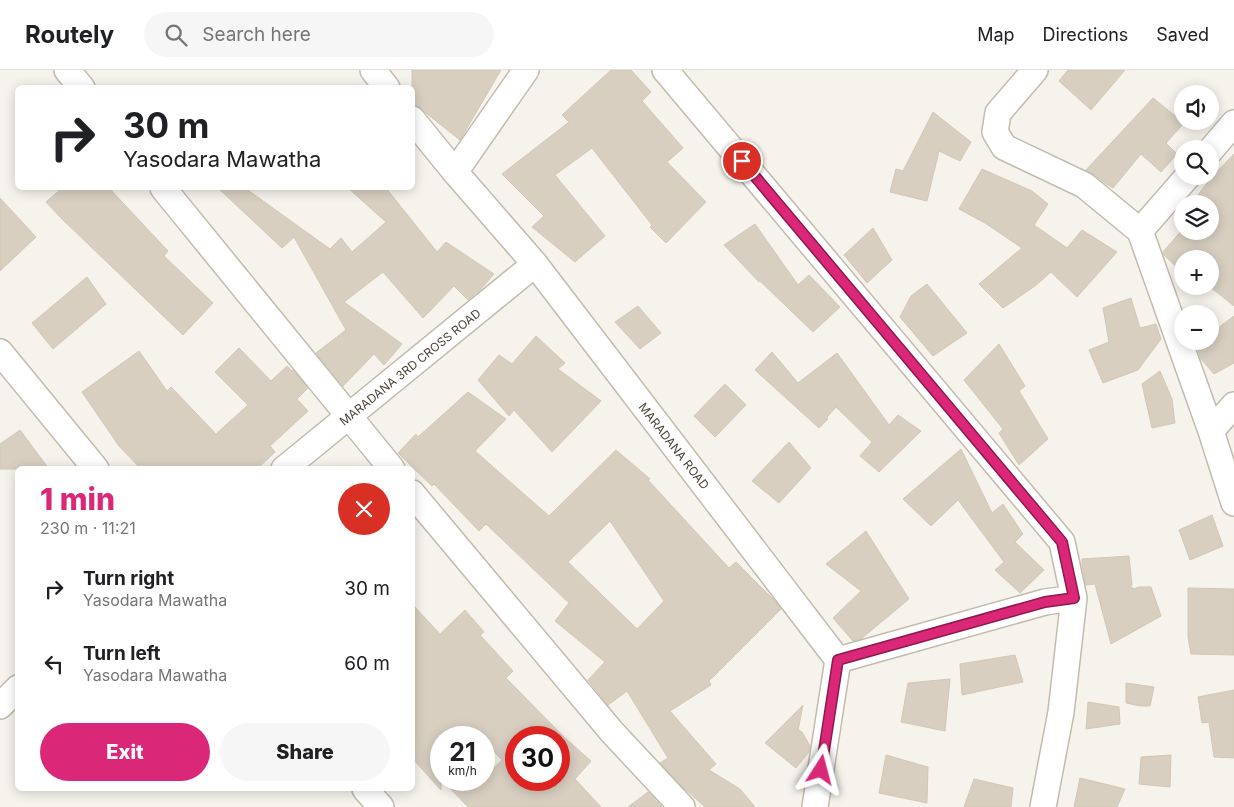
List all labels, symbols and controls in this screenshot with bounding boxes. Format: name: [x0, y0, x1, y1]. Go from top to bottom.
search box: [144, 12, 494, 57]
text: Routely: [25, 20, 114, 49]
icon: search: [162, 21, 190, 49]
text: Search here: [202, 23, 311, 46]
text: Map: [977, 24, 1015, 45]
text: Directions: [1043, 24, 1128, 45]
text: Saved: [1156, 24, 1209, 45]
map controls: [1174, 85, 1219, 350]
button: sound: [1174, 85, 1219, 130]
text: 30 m: [123, 104, 209, 146]
icon: right: [40, 105, 105, 170]
pin: [721, 140, 763, 182]
button: search: [1174, 140, 1219, 185]
text: Yasodara Mawatha: [123, 146, 321, 172]
icon: arrive: [728, 147, 756, 175]
button: layers: [1174, 195, 1219, 240]
button: +: [1174, 250, 1219, 295]
street label: MARADANA 3RD CROSS ROAD: [336, 305, 484, 429]
button: −: [1174, 305, 1219, 350]
street label: MARADANA ROAD: [636, 400, 712, 492]
text: 1 min: [40, 481, 115, 517]
button: close: [338, 483, 390, 535]
text: 230 m · 11:21: [40, 518, 136, 538]
text: Turn right: [83, 567, 174, 590]
icon: right: [40, 575, 68, 603]
text: 30 m: [344, 577, 390, 600]
text: Yasodara Mawatha: [83, 590, 227, 610]
text: Turn left: [83, 642, 161, 665]
icon: left: [40, 650, 68, 678]
text: 60 m: [344, 652, 390, 675]
text: Yasodara Mawatha: [83, 665, 227, 685]
button: Exit: [40, 723, 210, 781]
button: Share: [220, 723, 390, 781]
speed limit sign: 30: [505, 726, 570, 791]
text: 21: [449, 737, 476, 767]
position arrow: [794, 743, 846, 795]
text: km/h: [448, 763, 477, 778]

